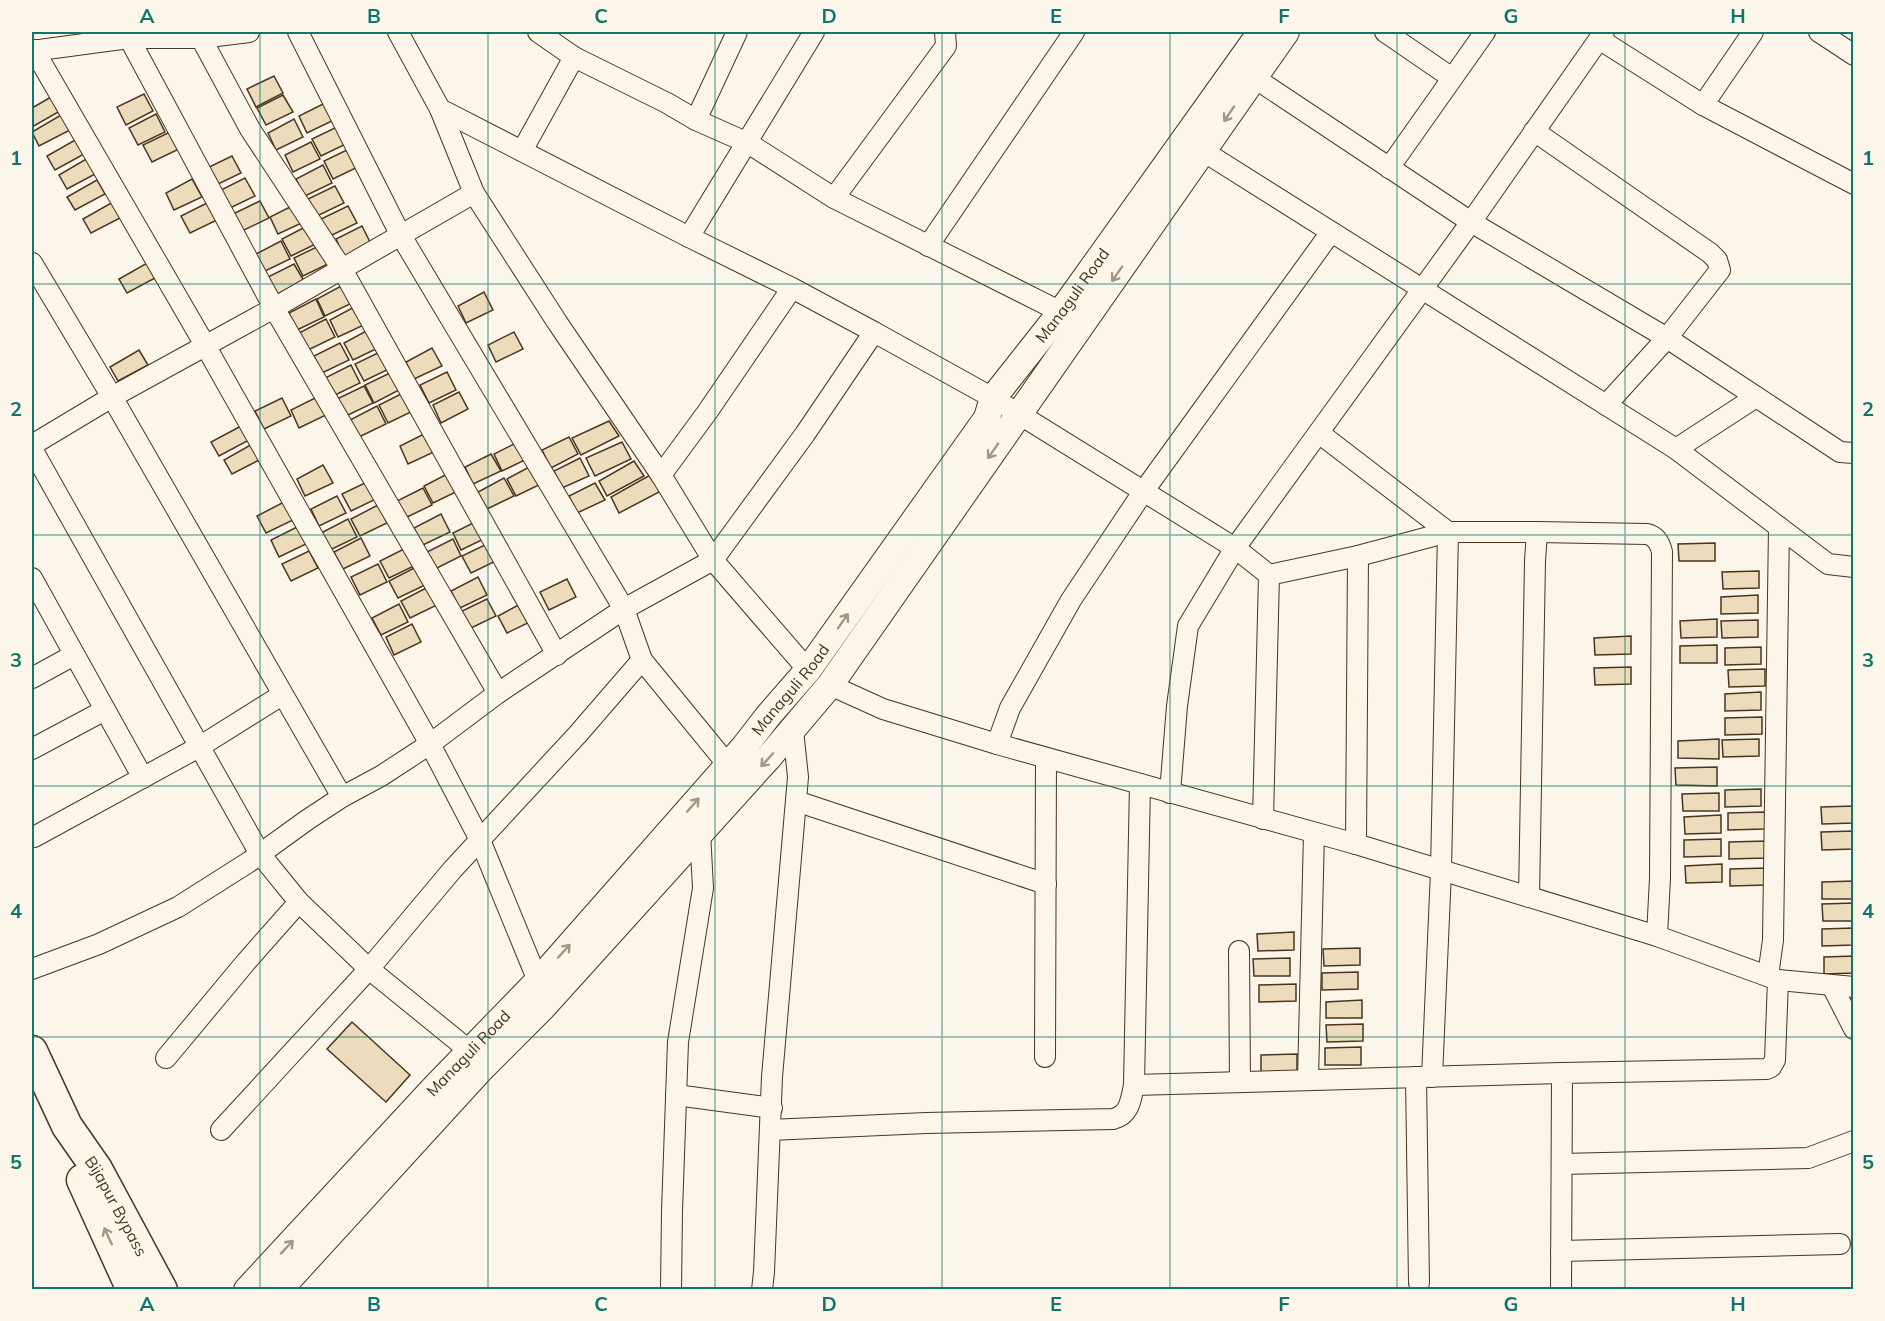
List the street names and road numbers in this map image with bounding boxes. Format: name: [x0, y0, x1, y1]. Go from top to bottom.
street label: Managuli Road: [1031, 244, 1113, 347]
street label: Managuli Road: [747, 640, 833, 739]
street label: Managuli Road: [422, 1006, 514, 1100]
street label: Bijapur Bypass: [81, 1152, 152, 1260]

